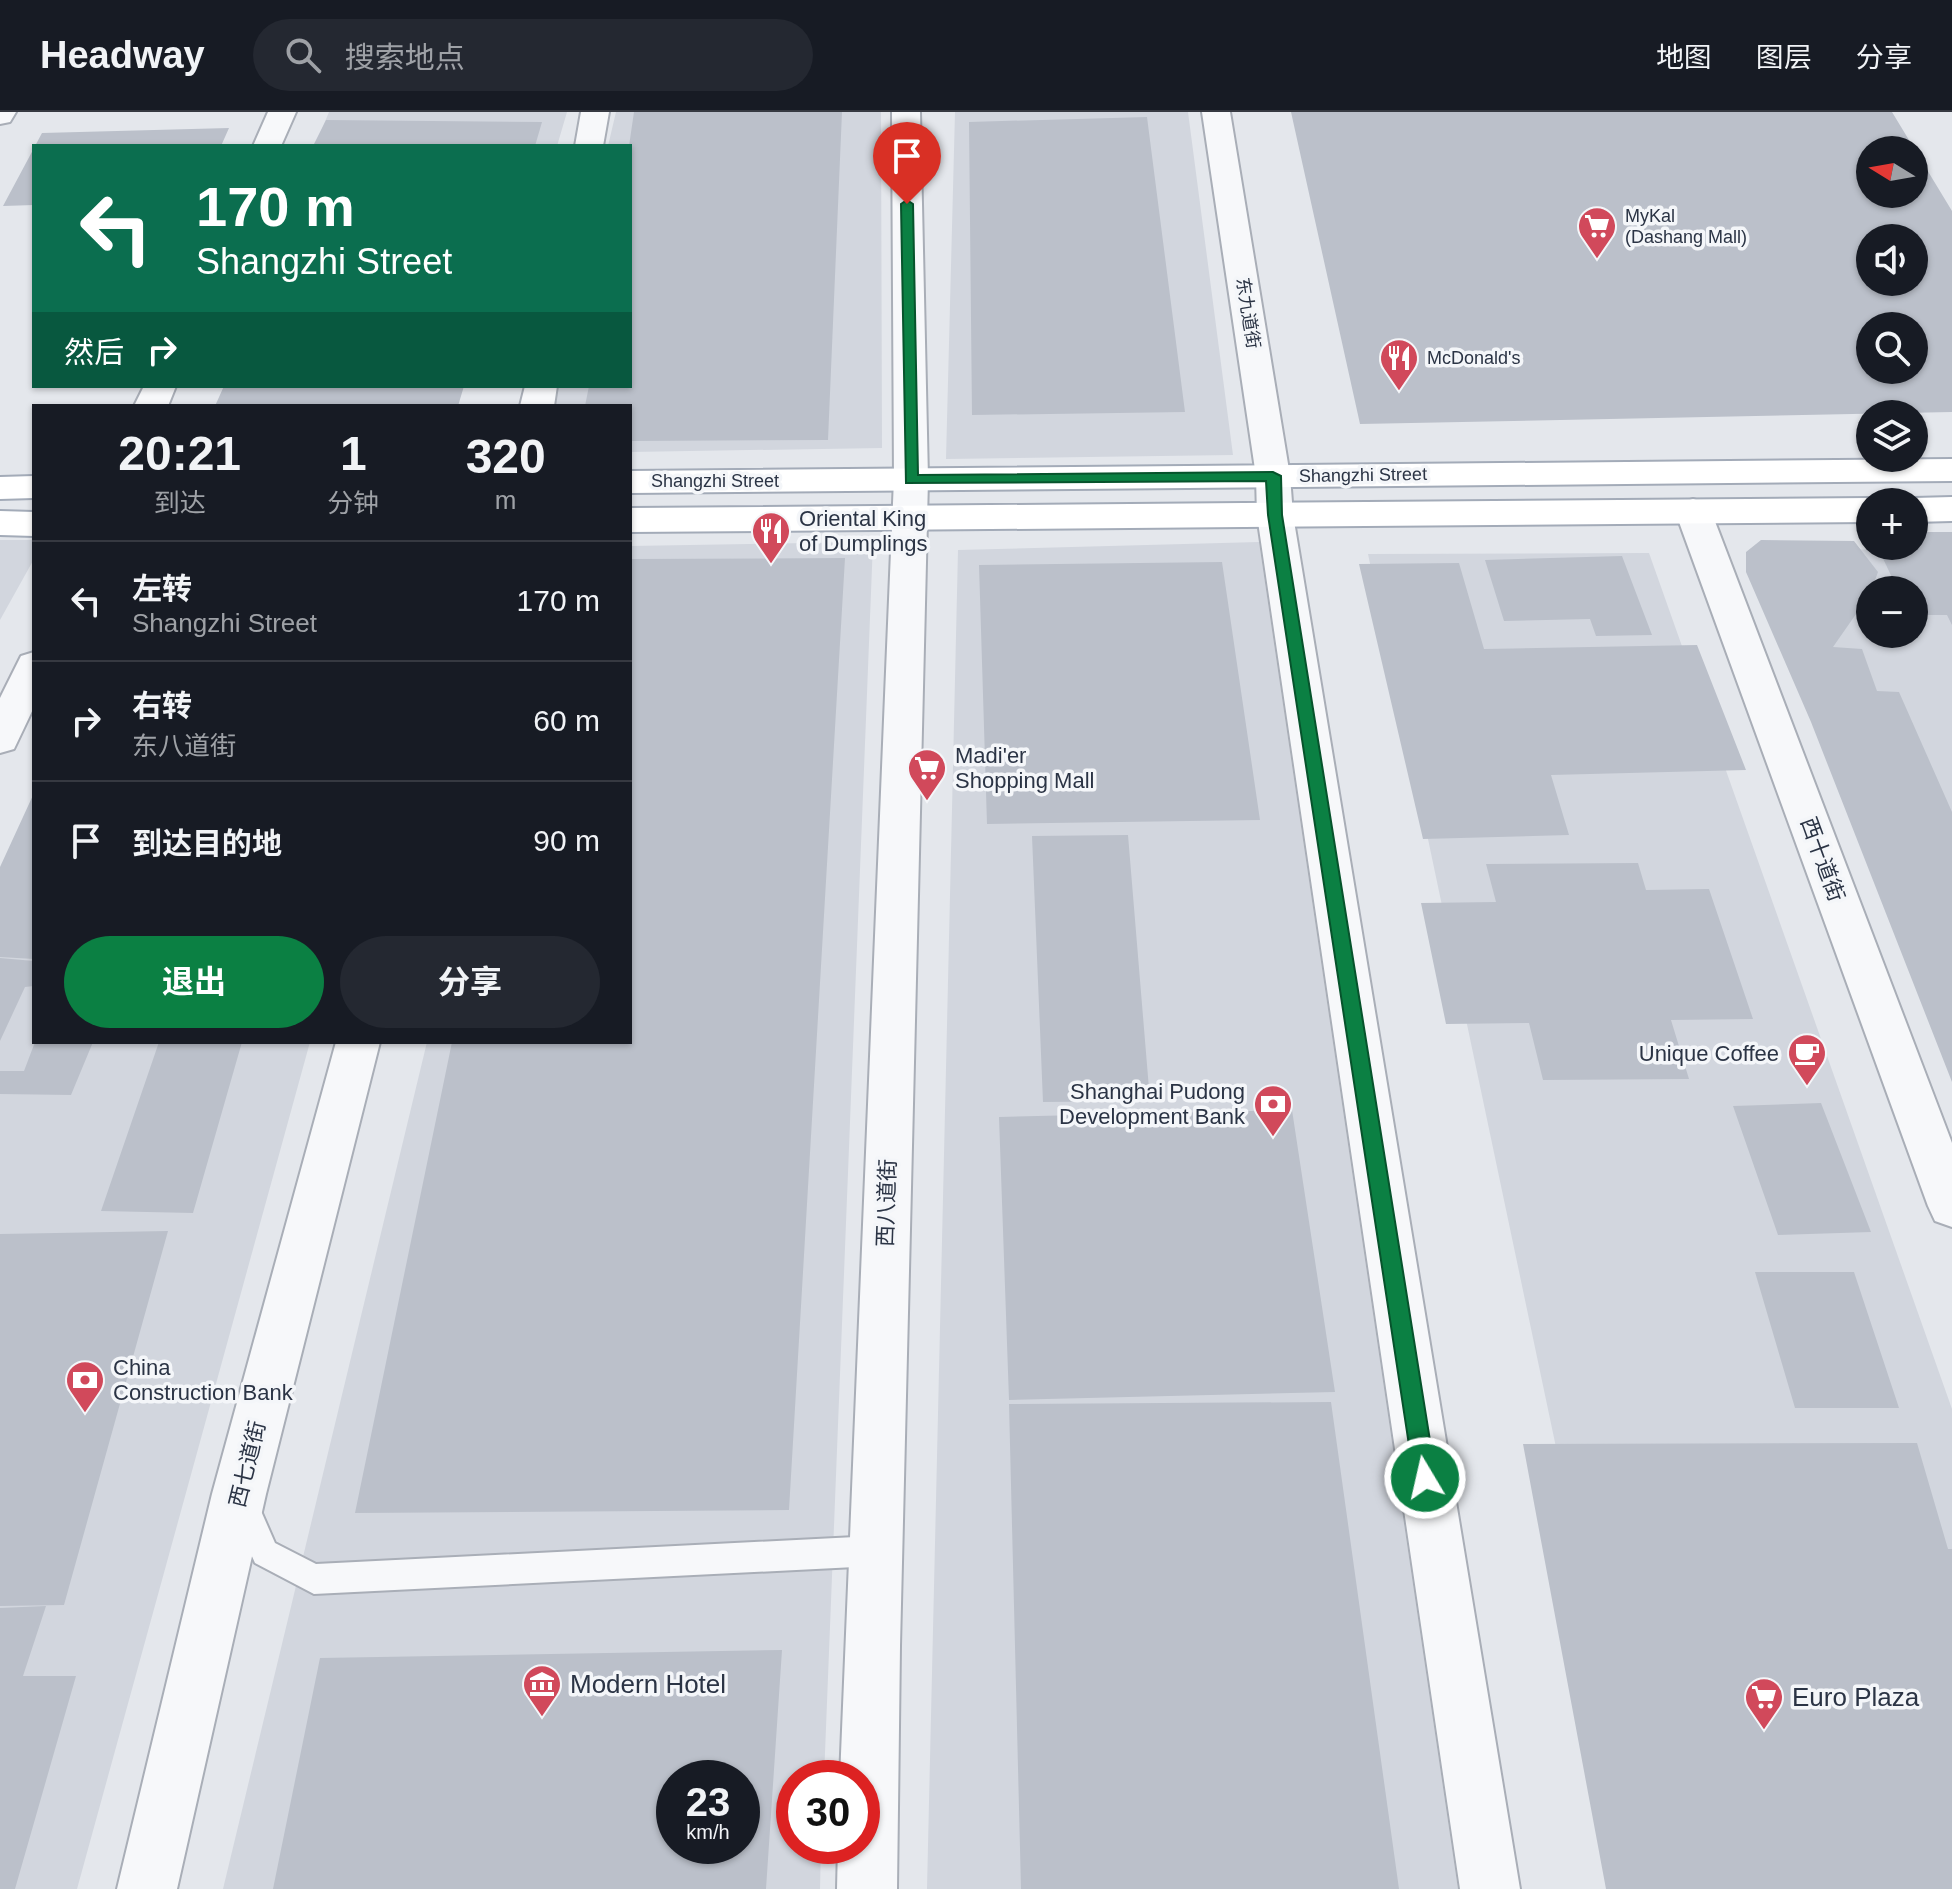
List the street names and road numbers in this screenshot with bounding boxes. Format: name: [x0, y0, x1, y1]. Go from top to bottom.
street label: 东九道街: [1232, 276, 1264, 350]
street label: Shangzhi Street: [1299, 464, 1427, 486]
street label: Shangzhi Street: [651, 471, 779, 491]
street label: 西十道街: [1796, 814, 1849, 905]
street label: 西八道街: [872, 1159, 901, 1247]
street label: 西七道街: [225, 1418, 270, 1510]

